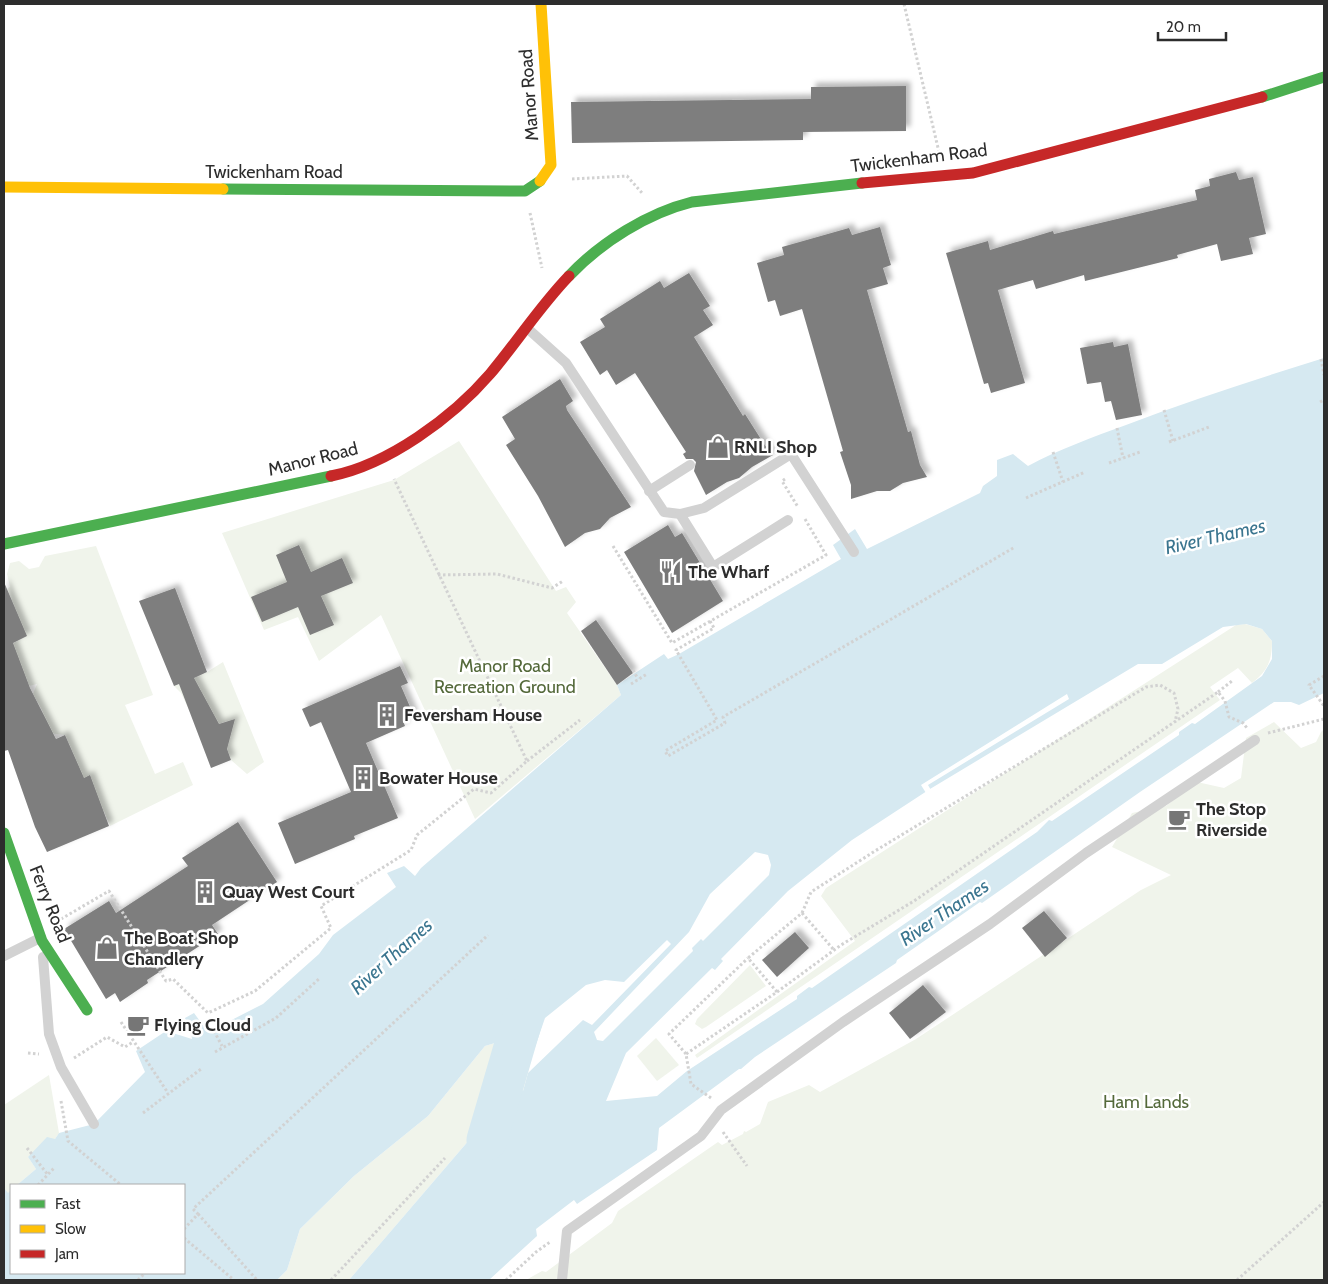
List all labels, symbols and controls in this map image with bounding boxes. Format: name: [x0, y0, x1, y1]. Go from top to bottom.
scale bar: [1158, 10, 1226, 42]
text: 20 m: [1166, 18, 1201, 36]
street label: Manor Road: [515, 48, 543, 142]
street label: Twickenham Road: [849, 139, 989, 177]
street label: Twickenham Road: [205, 161, 343, 183]
shop icon: RNLI Shop: [705, 434, 731, 460]
place label: RNLI Shop: [734, 436, 817, 458]
street label: Manor Road: [266, 437, 360, 481]
water label: River Thames: [1163, 514, 1268, 559]
restaurant icon: The Wharf: [658, 559, 684, 585]
place label: The Wharf: [688, 561, 769, 583]
park label: Manor Road Recreation Ground: [434, 655, 576, 698]
building icon: Feversham House: [374, 702, 400, 728]
place label: Feversham House: [404, 704, 542, 726]
building icon: Bowater House: [350, 765, 376, 791]
place label: Bowater House: [379, 767, 498, 789]
place label: The Stop Riverside: [1196, 798, 1267, 841]
cafe icon: The Stop Riverside: [1166, 806, 1192, 832]
street label: Ferry Road: [25, 862, 75, 946]
water label: River Thames: [895, 874, 993, 951]
building icon: Quay West Court: [192, 879, 218, 905]
place label: Quay West Court: [222, 881, 355, 903]
water label: River Thames: [346, 914, 437, 999]
place label: The Boat Shop Chandlery: [124, 927, 239, 970]
shop icon: The Boat Shop Chandlery: [94, 935, 120, 961]
cafe icon: Flying Cloud: [125, 1012, 151, 1038]
place label: Flying Cloud: [154, 1014, 251, 1036]
park label: Ham Lands: [1103, 1091, 1189, 1113]
legend: [10, 1184, 185, 1274]
text: Fast: [55, 1195, 80, 1213]
text: Slow: [55, 1220, 86, 1238]
text: Jam: [54, 1245, 79, 1263]

